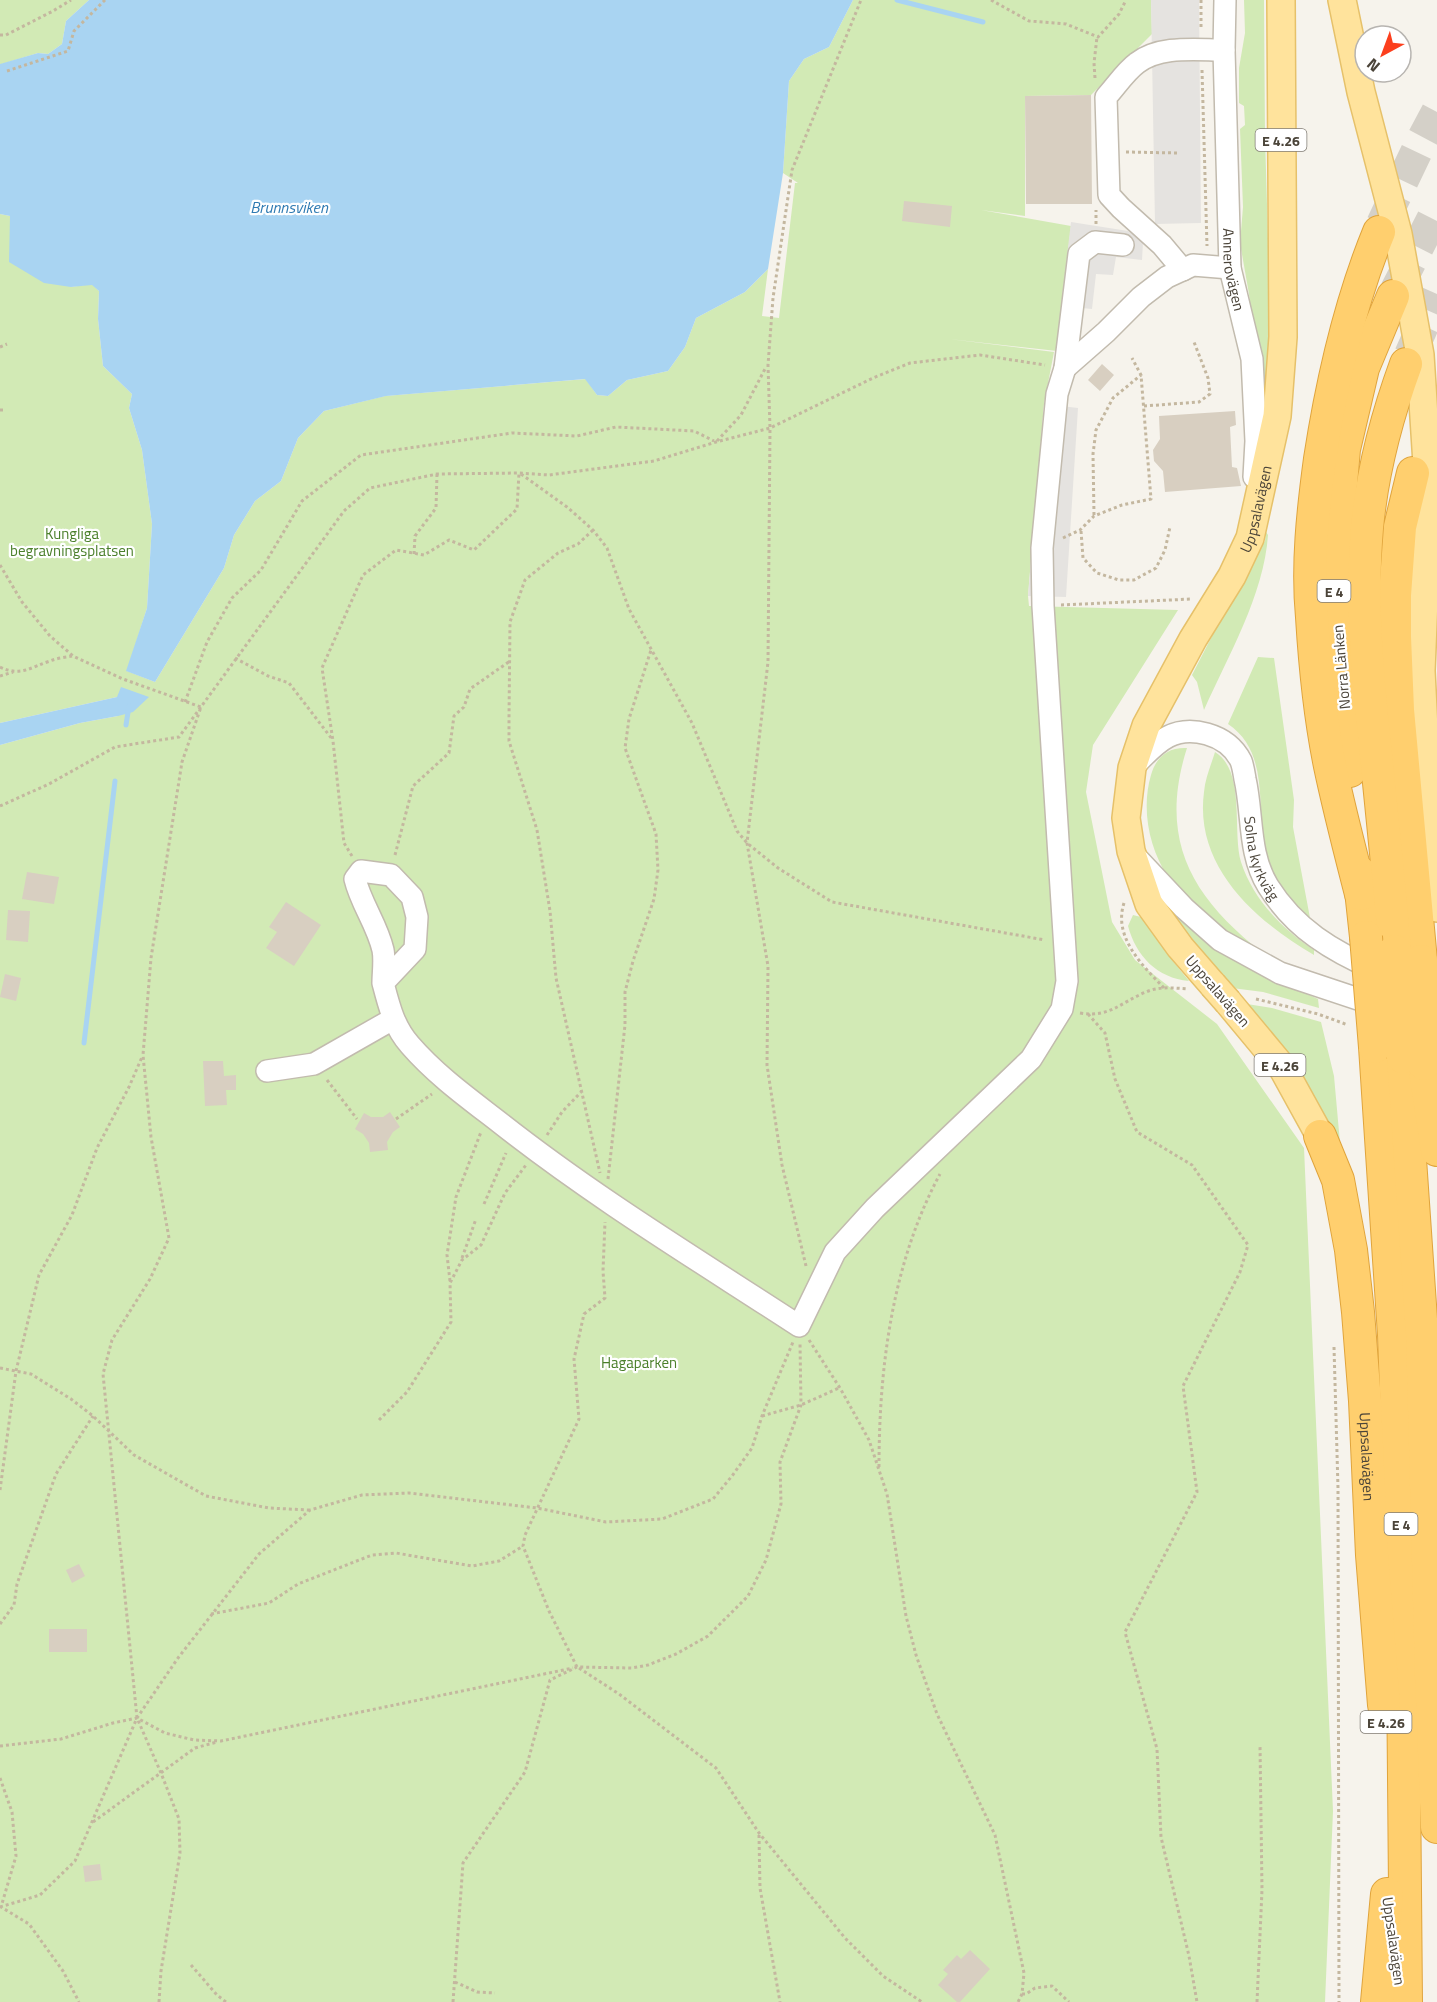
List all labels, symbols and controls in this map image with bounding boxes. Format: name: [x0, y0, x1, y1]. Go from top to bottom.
north arrow: [1353, 24, 1413, 84]
text: N: [1361, 53, 1385, 78]
road number: E 4.26: [1256, 129, 1306, 151]
water label: Brunnsviken: [250, 195, 329, 219]
street label: Annerovägen: [1217, 228, 1251, 313]
street label: Uppsalavägen: [1233, 463, 1277, 556]
park label: Kungliga begravningsplatsen: [10, 522, 134, 562]
road number: E 4: [1318, 580, 1350, 602]
street label: Norra Länken: [1326, 624, 1356, 710]
street label: Solna kyrkväg: [1239, 815, 1286, 905]
street label: Uppsalavägen: [1180, 950, 1256, 1032]
road number: E 4.26: [1254, 1054, 1306, 1076]
park label: Hagaparken: [601, 1351, 677, 1374]
street label: Uppsalavägen: [1354, 1412, 1381, 1501]
road number: E 4: [1384, 1513, 1418, 1535]
road number: E 4.26: [1360, 1711, 1412, 1733]
street label: Uppsalavägen: [1376, 1895, 1412, 1987]

